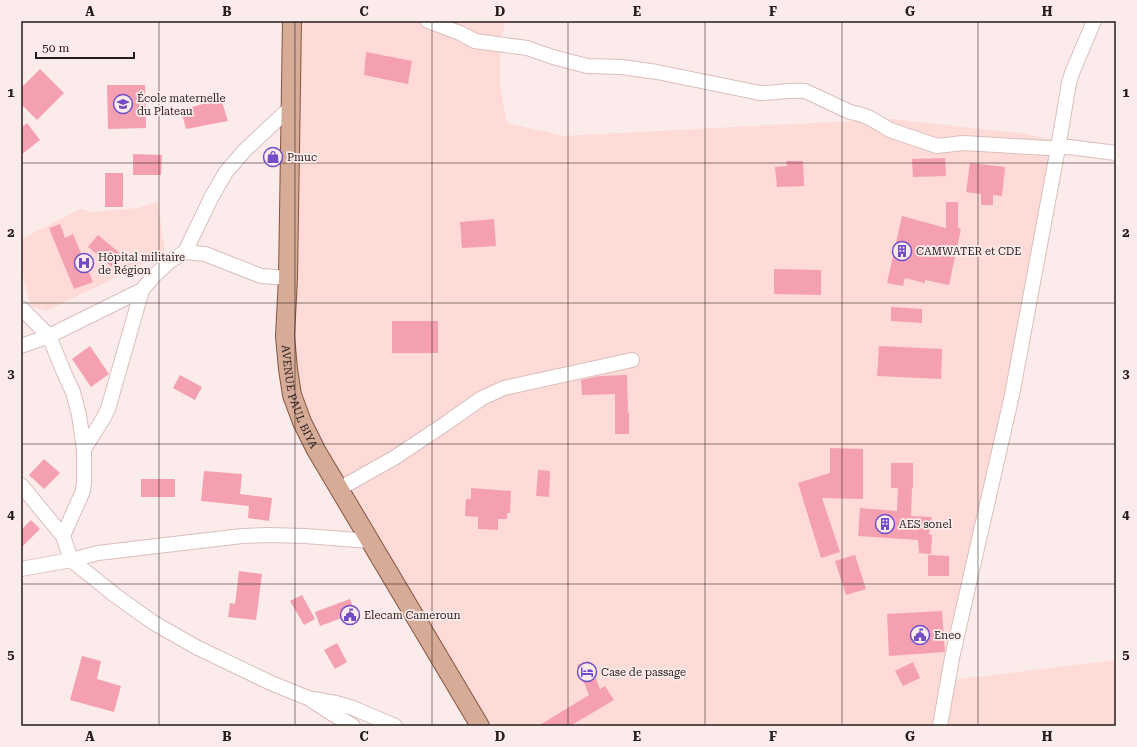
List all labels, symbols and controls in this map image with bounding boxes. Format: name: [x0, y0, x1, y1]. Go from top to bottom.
text: A: [85, 4, 95, 19]
text: B: [222, 4, 232, 19]
text: C: [359, 4, 369, 19]
text: D: [495, 4, 505, 19]
text: E: [633, 4, 641, 19]
text: F: [769, 4, 777, 19]
text: G: [905, 4, 915, 19]
text: H: [1042, 4, 1053, 19]
scale bar: [36, 34, 134, 60]
text: 50 m: [42, 41, 69, 55]
text: 1: [7, 85, 15, 100]
text: 1: [1122, 85, 1130, 100]
place label: École maternelle du Plateau: [137, 91, 226, 118]
school or university icon: École maternelle du Plateau: [112, 93, 134, 115]
shop icon: Pmuc: [262, 146, 284, 168]
place label: Pmuc: [287, 151, 317, 164]
text: 2: [7, 225, 15, 240]
text: 2: [1122, 225, 1130, 240]
building icon: CAMWATER et CDE: [891, 240, 913, 262]
place label: CAMWATER et CDE: [916, 245, 1021, 258]
place label: Hôpital militaire de Région: [98, 251, 185, 277]
hospital icon: Hôpital militaire de Région: [73, 252, 95, 274]
street label: AVENUE PAUL BIYA: [279, 344, 320, 451]
text: 3: [7, 366, 15, 381]
text: 3: [1122, 366, 1130, 381]
text: 4: [7, 507, 15, 522]
text: 4: [1122, 507, 1130, 522]
building icon: AES sonel: [874, 513, 896, 535]
place label: AES sonel: [899, 518, 952, 531]
public building icon: Elecam Cameroun: [339, 604, 361, 626]
place label: Elecam Cameroun: [364, 609, 461, 622]
public building icon: Eneo: [909, 624, 931, 646]
place label: Eneo: [934, 629, 961, 642]
text: 5: [7, 647, 15, 662]
text: 5: [1122, 647, 1130, 662]
hotel icon: Case de passage: [576, 661, 598, 683]
place label: Case de passage: [601, 666, 686, 679]
text: A: [85, 729, 95, 744]
text: B: [222, 729, 232, 744]
text: C: [359, 729, 369, 744]
text: D: [495, 729, 505, 744]
text: E: [633, 729, 641, 744]
text: F: [769, 729, 777, 744]
text: G: [905, 729, 915, 744]
text: H: [1042, 729, 1053, 744]

